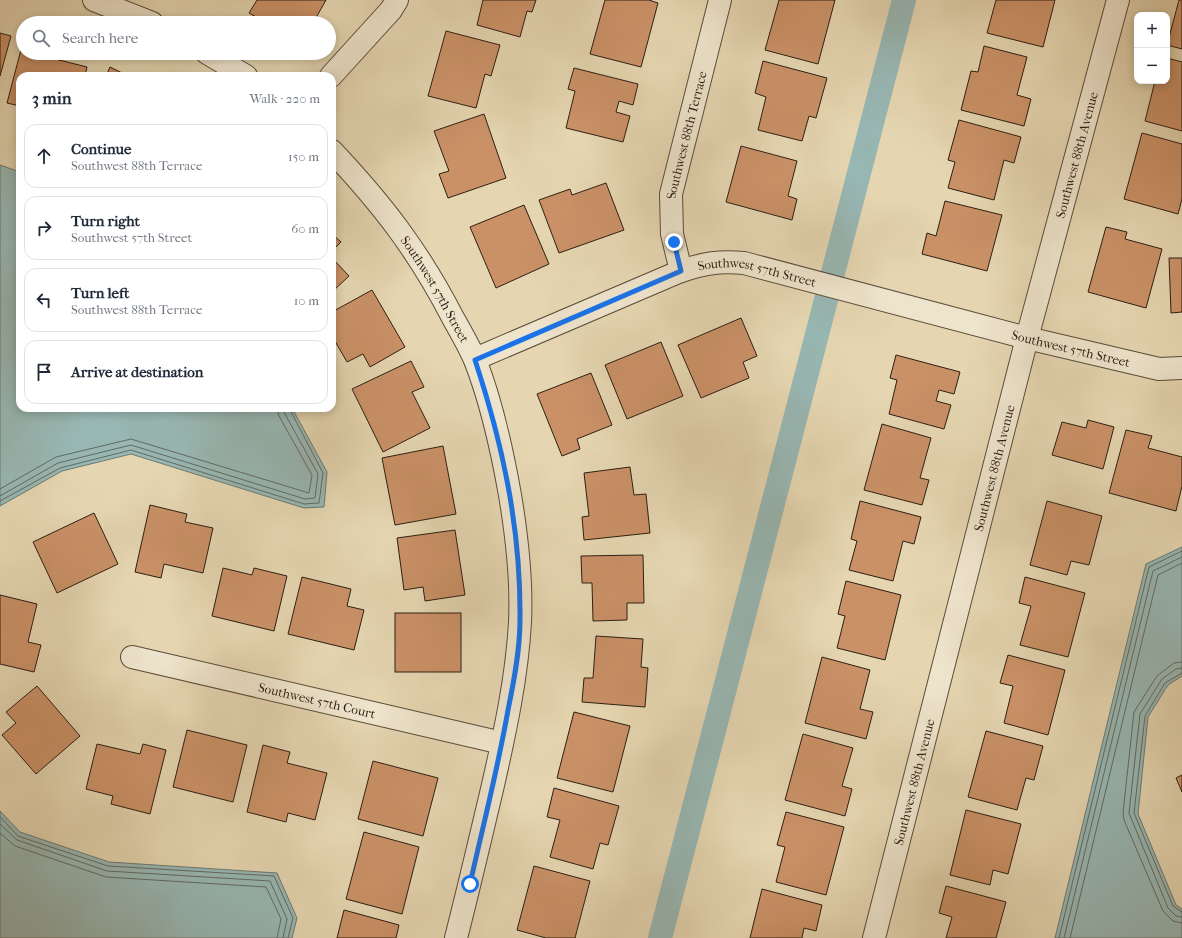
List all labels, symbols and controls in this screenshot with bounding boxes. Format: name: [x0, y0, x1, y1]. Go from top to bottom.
map controls: [1134, 12, 1170, 84]
button: +: [1134, 12, 1170, 48]
search box: [16, 16, 336, 60]
icon: search: [30, 27, 52, 49]
text: Search here: [62, 29, 138, 47]
button: −: [1134, 48, 1170, 84]
street label: Southwest 88th Terrace: [664, 69, 710, 199]
text: 3 min: [32, 88, 72, 108]
street label: Southwest 88th Avenue: [1053, 90, 1101, 220]
text: Walk · 220 m: [249, 91, 320, 106]
text: Continue: [71, 140, 131, 158]
icon: ahead: [33, 145, 55, 167]
text: 150 m: [288, 149, 319, 164]
text: Southwest 88th Terrace: [71, 158, 202, 173]
text: Turn right: [71, 212, 140, 230]
icon: right: [33, 217, 55, 239]
text: 60 m: [291, 221, 319, 236]
text: Southwest 57th Street: [71, 230, 192, 245]
street label: Southwest 57th Street: [397, 233, 472, 345]
route end: [665, 233, 683, 251]
street label: Southwest 57th Street: [696, 255, 818, 290]
text: Turn left: [71, 284, 129, 302]
icon: left: [33, 289, 55, 311]
text: 10 m: [294, 293, 319, 308]
text: Southwest 88th Terrace: [71, 302, 202, 317]
street label: Southwest 57th Street: [1010, 327, 1132, 370]
icon: arrive: [33, 361, 55, 383]
text: Arrive at destination: [71, 363, 203, 381]
street label: Southwest 88th Avenue: [971, 403, 1018, 533]
street label: Southwest 57th Court: [257, 680, 377, 721]
street label: Southwest 88th Avenue: [891, 717, 938, 847]
route start: [461, 875, 479, 893]

